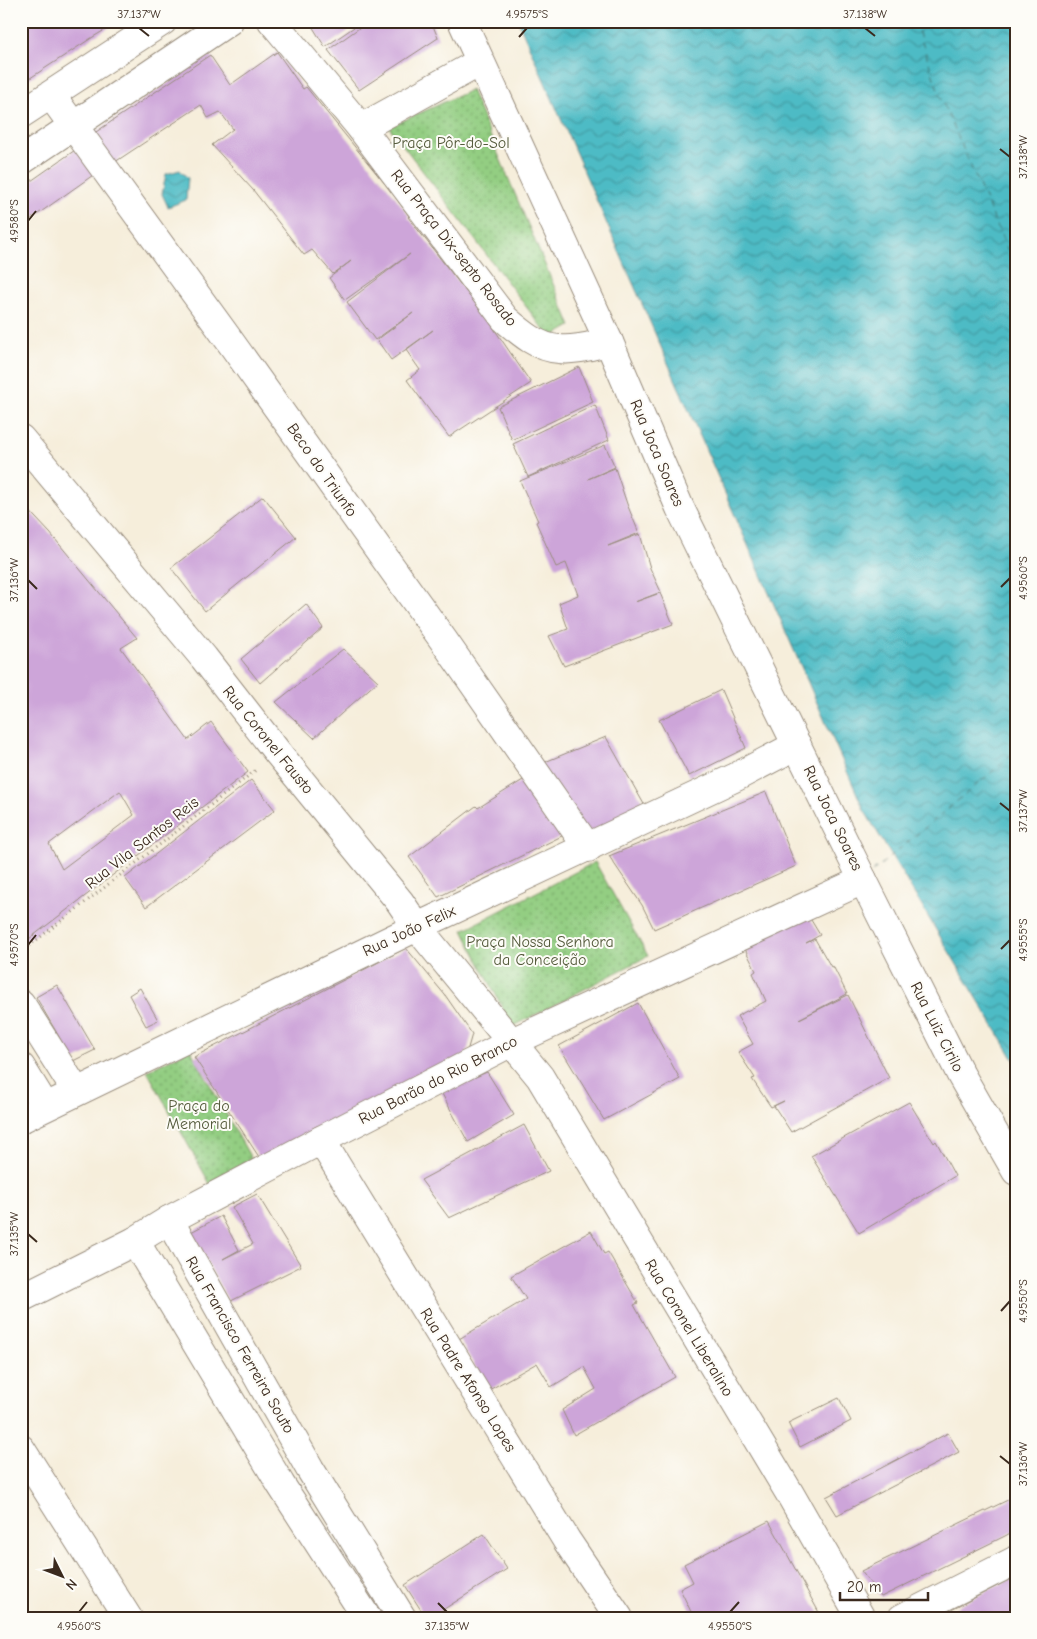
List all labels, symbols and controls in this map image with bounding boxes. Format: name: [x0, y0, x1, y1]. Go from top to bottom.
text: 37.137°W: [117, 7, 161, 21]
text: 4.9575°S: [506, 7, 549, 21]
text: 37.138°W: [843, 7, 888, 21]
park label: Praça Pôr-do-Sol: [392, 134, 510, 152]
text: 37.138°W: [1016, 134, 1030, 179]
street label: Rua Praça Dix-septo Rosado: [387, 166, 521, 330]
text: 4.9580°S: [7, 199, 21, 243]
street label: Rua Joca Soares: [626, 397, 688, 510]
street label: Beco do Triunfo: [283, 420, 361, 520]
text: 4.9560°S: [1016, 556, 1030, 600]
text: 37.136°W: [7, 557, 21, 602]
street label: Rua Coronel Fausto: [219, 682, 317, 798]
street label: Rua Joca Soares: [800, 763, 866, 874]
text: 37.137°W: [1016, 789, 1030, 833]
street label: Rua Vila Santos Reis: [82, 793, 202, 893]
street label: Rua João Felix: [360, 901, 459, 960]
text: 4.9555°S: [1016, 918, 1030, 962]
text: 4.9570°S: [7, 923, 21, 967]
park label: Praça Nossa Senhora da Conceição: [466, 933, 614, 969]
street label: Rua Luiz Cirilo: [907, 979, 967, 1075]
street label: Rua Barão do Rio Branco: [356, 1032, 520, 1128]
park label: Praça do Memorial: [167, 1097, 231, 1133]
text: 37.135°W: [7, 1211, 21, 1256]
street label: Rua Francisco Ferreira Souto: [182, 1253, 298, 1437]
street label: Rua Coronel Liberalino: [641, 1256, 737, 1400]
text: 4.9550°S: [1016, 1279, 1030, 1323]
street label: Rua Padre Afonso Lopes: [416, 1305, 520, 1456]
text: 37.136°W: [1016, 1441, 1030, 1486]
north arrow: [38, 1552, 88, 1602]
scale bar: [840, 1569, 927, 1601]
text: N: [62, 1575, 81, 1593]
text: 20 m: [847, 1578, 881, 1596]
text: 4.9560°S: [57, 1619, 101, 1633]
text: 37.135°W: [425, 1619, 470, 1633]
text: 4.9550°S: [708, 1619, 752, 1633]

